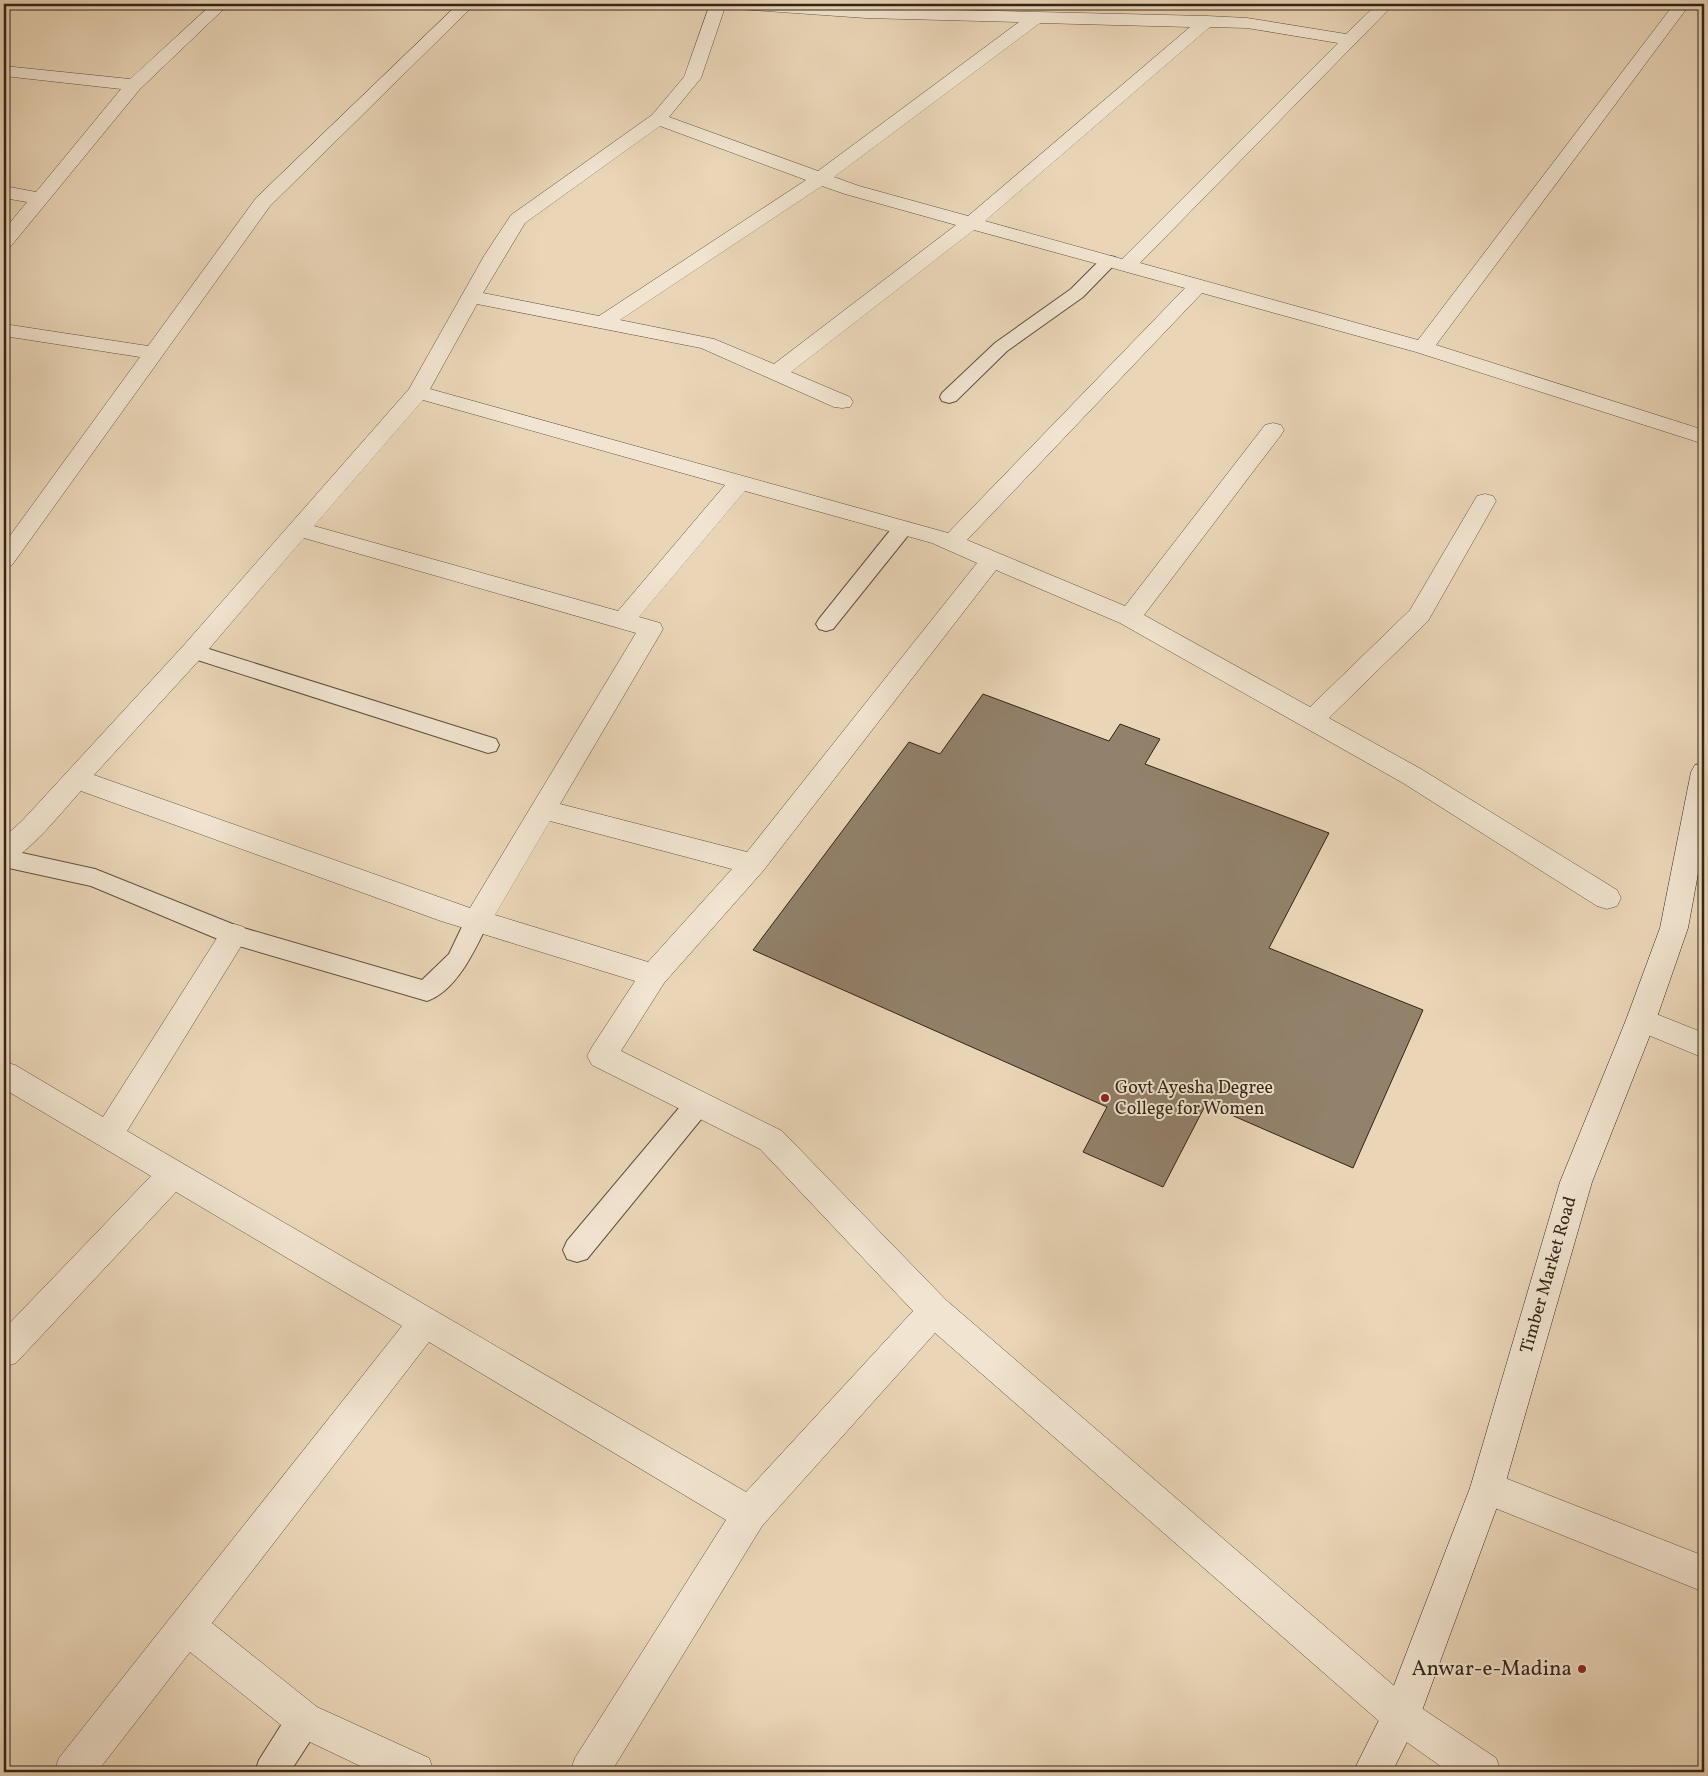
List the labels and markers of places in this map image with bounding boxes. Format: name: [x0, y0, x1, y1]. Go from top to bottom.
place label: Govt Ayesha Degree College for Women: [1115, 1076, 1273, 1122]
marker: Govt Ayesha Degree College for Women: [1099, 1092, 1111, 1104]
place label: Anwar-e-Madina: [1412, 1655, 1572, 1684]
marker: Anwar-e-Madina: [1576, 1663, 1588, 1675]

